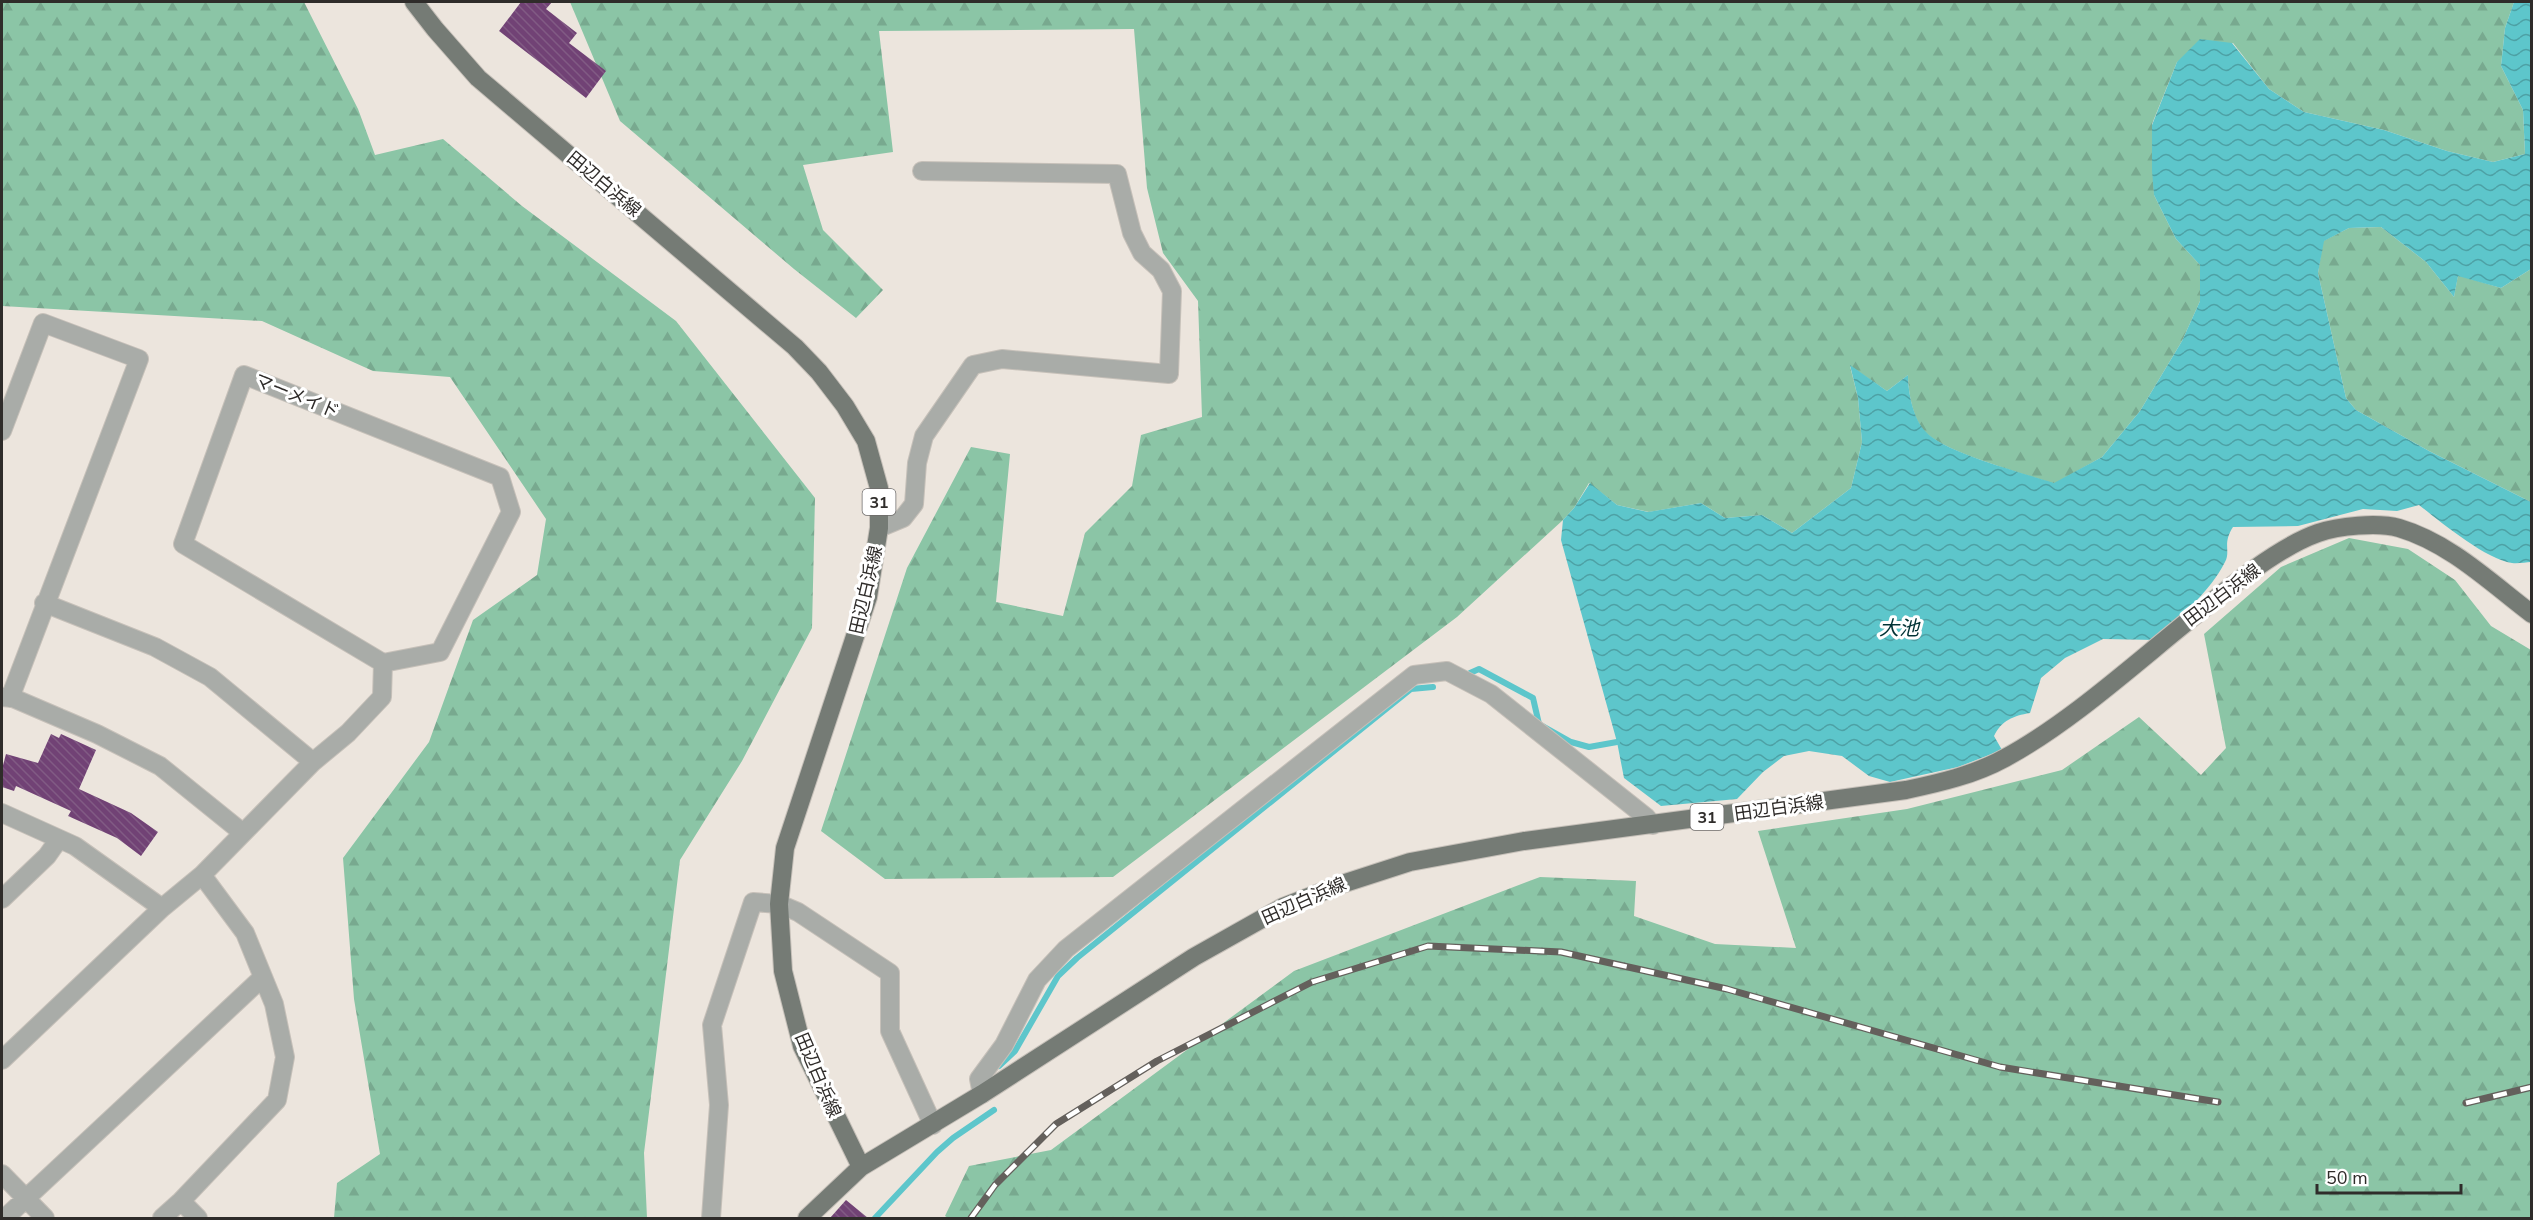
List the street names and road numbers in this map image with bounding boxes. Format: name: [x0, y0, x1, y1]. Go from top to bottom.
street label: 田辺白浜線: [562, 146, 646, 222]
street label: マーメイド: [251, 368, 343, 424]
road number: 31: [862, 489, 896, 515]
street label: 田辺白浜線: [844, 543, 888, 637]
street label: 田辺白浜線: [2179, 558, 2265, 632]
street label: 田辺白浜線: [1733, 790, 1825, 826]
road number: 31: [1690, 804, 1724, 830]
street label: 田辺白浜線: [1258, 872, 1350, 930]
street label: 田辺白浜線: [789, 1029, 847, 1121]

